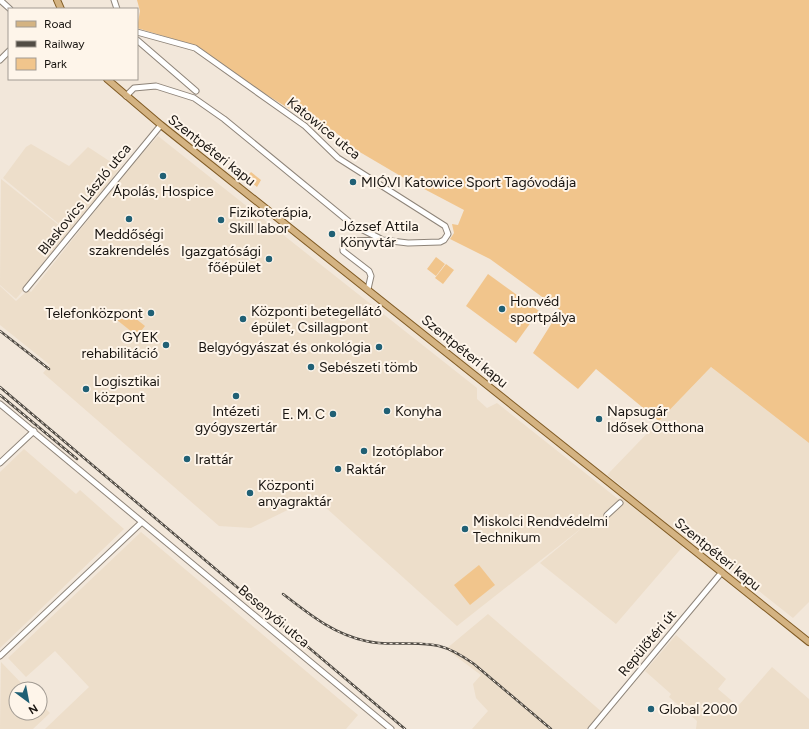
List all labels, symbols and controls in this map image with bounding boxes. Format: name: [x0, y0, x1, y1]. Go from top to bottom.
legend: [8, 8, 138, 80]
text: Road: [44, 17, 72, 31]
text: Railway: [44, 37, 85, 51]
text: Park: [44, 57, 67, 71]
street label: Katowice utca: [284, 94, 364, 163]
street label: Szentpéteri kapu: [165, 111, 259, 190]
street label: Blaskovics László utca: [34, 140, 134, 258]
marker: Ápolás, Hospice: [158, 171, 168, 181]
place label: MIÓVI Katowice Sport Tagóvodája: [361, 174, 576, 191]
marker: MIÓVI Katowice Sport Tagóvodája: [348, 177, 358, 187]
place label: Ápolás, Hospice: [112, 183, 214, 200]
place label: Fizikoterápia, Skill labor: [229, 204, 311, 237]
marker: Meddőségi szakrendelés: [124, 214, 134, 224]
marker: Fizikoterápia, Skill labor: [216, 215, 226, 225]
place label: József Attila Könyvtár: [340, 218, 419, 251]
place label: Meddőségi szakrendelés: [89, 226, 169, 259]
marker: József Attila Könyvtár: [327, 229, 337, 239]
place label: Igazgatósági főépület: [181, 243, 261, 276]
marker: Igazgatósági főépület: [264, 254, 274, 264]
place label: Honvéd sportpálya: [510, 293, 576, 326]
place label: Központi betegellátó épület, Csillagpont: [251, 303, 382, 336]
marker: Honvéd sportpálya: [497, 304, 507, 314]
place label: Telefonközpont: [46, 305, 143, 322]
marker: Telefonközpont: [146, 308, 156, 318]
street label: Szentpéteri kapu: [418, 311, 511, 391]
marker: Központi betegellátó épület, Csillagpont: [238, 314, 248, 324]
place label: GYEK rehabilitáció: [82, 329, 158, 362]
place label: Belgyógyászat és onkológia: [198, 339, 371, 356]
marker: GYEK rehabilitáció: [161, 340, 171, 350]
marker: Belgyógyászat és onkológia: [374, 342, 384, 352]
place label: Sebészeti tömb: [319, 359, 418, 376]
marker: Sebészeti tömb: [306, 362, 316, 372]
place label: Logisztikai központ: [94, 373, 160, 406]
marker: Logisztikai központ: [81, 384, 91, 394]
marker: Intézeti gyógyszertár: [231, 391, 241, 401]
place label: Intézeti gyógyszertár: [195, 403, 277, 436]
place label: Konyha: [395, 403, 442, 420]
place label: Napsugár Idősek Otthona: [607, 403, 704, 436]
place label: E. M. C: [282, 406, 325, 423]
marker: Konyha: [382, 406, 392, 416]
marker: E. M. C: [328, 409, 338, 419]
marker: Napsugár Idősek Otthona: [594, 414, 604, 424]
place label: Izotóplabor: [372, 443, 444, 460]
marker: Izotóplabor: [359, 446, 369, 456]
place label: Irattár: [195, 451, 233, 468]
marker: Irattár: [182, 454, 192, 464]
place label: Raktár: [346, 461, 386, 478]
marker: Raktár: [333, 464, 343, 474]
place label: Központi anyagraktár: [258, 477, 331, 510]
marker: Központi anyagraktár: [245, 488, 255, 498]
place label: Miskolci Rendvédelmi Technikum: [473, 513, 608, 546]
street label: Szentpéteri kapu: [671, 514, 764, 594]
marker: Miskolci Rendvédelmi Technikum: [460, 524, 470, 534]
street label: Besenyői utca: [235, 582, 313, 651]
street label: Repülőtéri út: [615, 607, 680, 680]
north arrow: [8, 681, 48, 721]
text: N: [26, 701, 40, 717]
place label: Global 2000: [659, 701, 737, 718]
marker: Global 2000: [646, 704, 656, 714]

